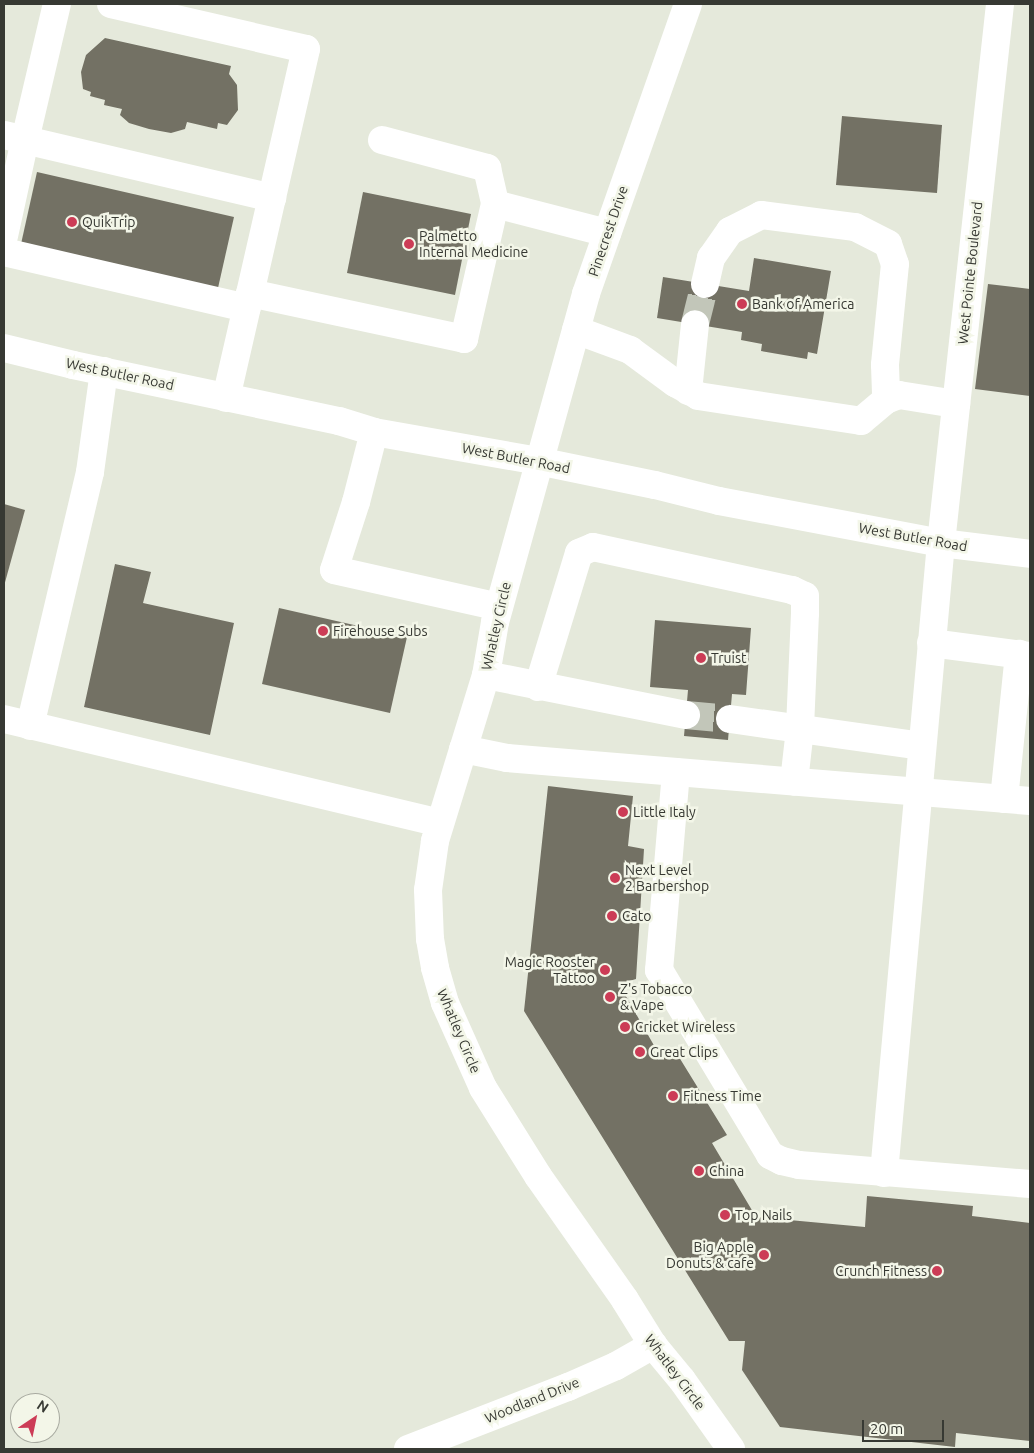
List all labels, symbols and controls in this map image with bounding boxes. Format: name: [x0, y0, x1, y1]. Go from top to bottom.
street label: Pinecrest Drive: [585, 183, 631, 279]
street label: West Pointe Boulevard: [954, 201, 986, 345]
place label: QuikTrip: [82, 214, 136, 230]
marker: QuikTrip: [66, 216, 78, 228]
place label: Palmetto Internal Medicine: [419, 228, 528, 260]
marker: Palmetto Internal Medicine: [403, 238, 415, 250]
place label: Bank of America: [752, 296, 854, 312]
marker: Bank of America: [736, 298, 748, 310]
street label: West Butler Road: [65, 354, 175, 394]
street label: West Butler Road: [460, 439, 572, 477]
street label: West Butler Road: [857, 519, 969, 555]
street label: Whatley Circle: [478, 580, 514, 672]
place label: Firehouse Subs: [333, 623, 428, 639]
marker: Firehouse Subs: [317, 625, 329, 637]
place label: Truist: [711, 650, 747, 666]
marker: Truist: [695, 652, 707, 664]
place label: Little Italy: [633, 804, 696, 820]
marker: Little Italy: [617, 806, 629, 818]
place label: Next Level 2 Barbershop: [625, 862, 709, 894]
marker: Next Level 2 Barbershop: [609, 872, 621, 884]
place label: Cato: [622, 908, 651, 924]
marker: Cato: [606, 910, 618, 922]
place label: Magic Rooster Tattoo: [505, 954, 595, 986]
marker: Magic Rooster Tattoo: [599, 964, 611, 976]
place label: Z's Tobacco & Vape: [620, 981, 692, 1014]
street label: Whatley Circle: [434, 986, 484, 1076]
marker: Z's Tobacco & Vape: [604, 991, 616, 1003]
place label: Cricket Wireless: [635, 1019, 735, 1035]
marker: Cricket Wireless: [619, 1021, 631, 1033]
place label: Great Clips: [650, 1044, 718, 1060]
marker: Great Clips: [634, 1046, 646, 1058]
place label: Fitness Time: [683, 1088, 762, 1104]
marker: Fitness Time: [667, 1090, 679, 1102]
place label: China: [709, 1163, 744, 1179]
marker: China: [693, 1165, 705, 1177]
place label: Top Nails: [735, 1207, 792, 1223]
marker: Top Nails: [719, 1209, 731, 1221]
place label: Big Apple Donuts & cafe: [666, 1239, 754, 1272]
marker: Big Apple Donuts & cafe: [758, 1249, 770, 1261]
place label: Crunch Fitness: [835, 1263, 927, 1279]
marker: Crunch Fitness: [931, 1265, 943, 1277]
street label: Whatley Circle: [641, 1331, 709, 1413]
street label: Woodland Drive: [482, 1373, 582, 1427]
north arrow: [10, 1393, 60, 1443]
text: N: [34, 1397, 52, 1416]
scale bar: [864, 1410, 946, 1442]
text: 20 m: [870, 1420, 903, 1437]

